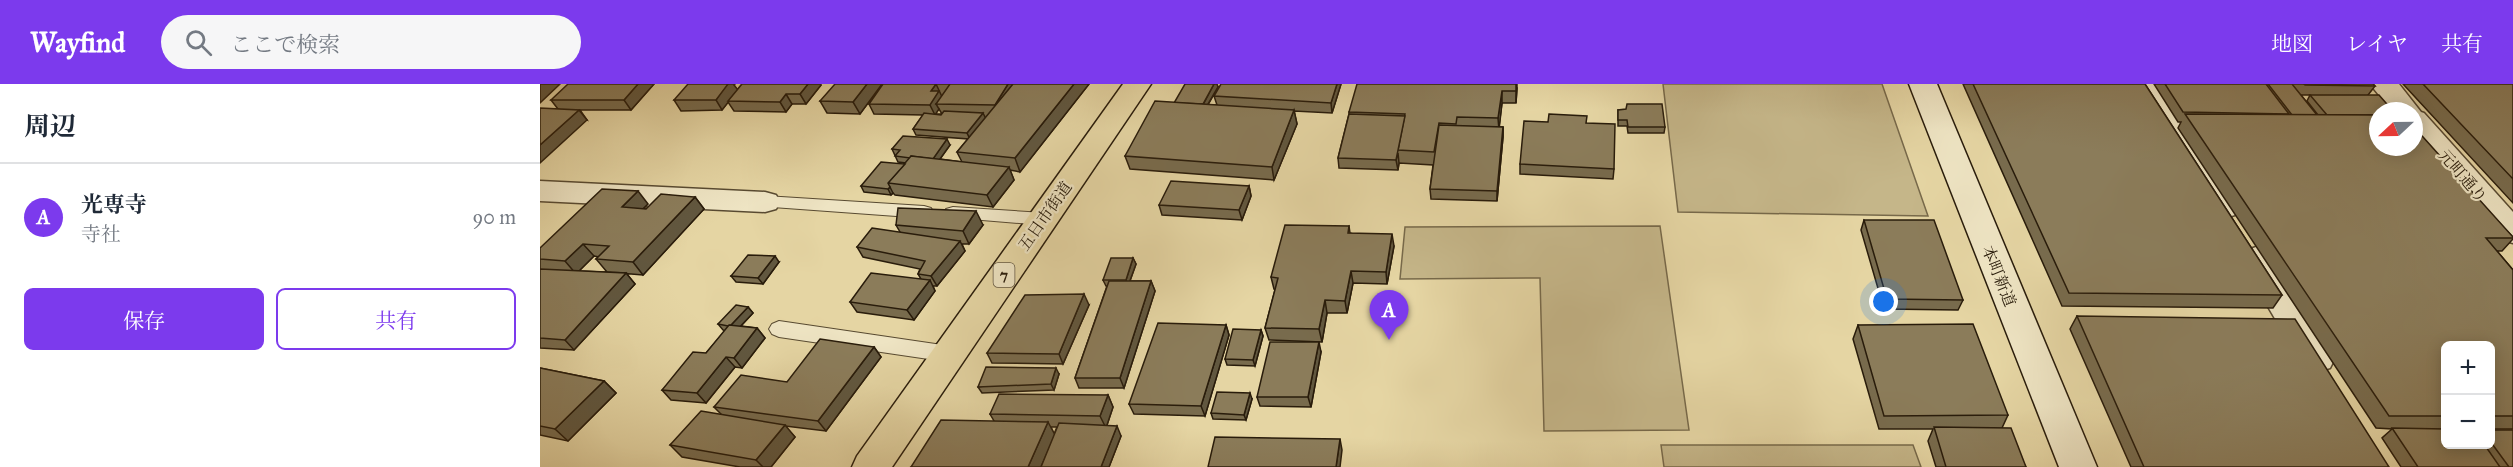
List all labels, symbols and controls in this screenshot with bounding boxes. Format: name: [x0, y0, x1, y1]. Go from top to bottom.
search box: [161, 15, 581, 69]
text: Wayfind: [30, 25, 125, 60]
icon: search: [182, 26, 215, 59]
text: ここで検索: [230, 31, 340, 58]
text: 地図: [2271, 31, 2313, 57]
text: レイヤ: [2346, 31, 2408, 57]
text: 共有: [2441, 31, 2483, 57]
north arrow: [2369, 102, 2423, 156]
text: 周辺: [24, 110, 76, 142]
street label: 元町通り: [2435, 146, 2491, 206]
street label: 五日市街道: [1014, 178, 1076, 254]
text: 光専寺: [81, 191, 147, 218]
text: A: [37, 205, 50, 229]
text: 90 m: [473, 205, 516, 229]
text: 寺社: [81, 222, 121, 246]
street label: 本町新道: [1978, 243, 2020, 309]
road number: 7: [994, 263, 1014, 287]
your location: [1869, 287, 1898, 316]
button: 保存: [24, 288, 264, 350]
button: 共有: [276, 288, 516, 350]
pin: A: [1370, 290, 1408, 340]
map controls: [2441, 341, 2495, 449]
button: +: [2441, 341, 2495, 395]
button: −: [2441, 395, 2495, 449]

